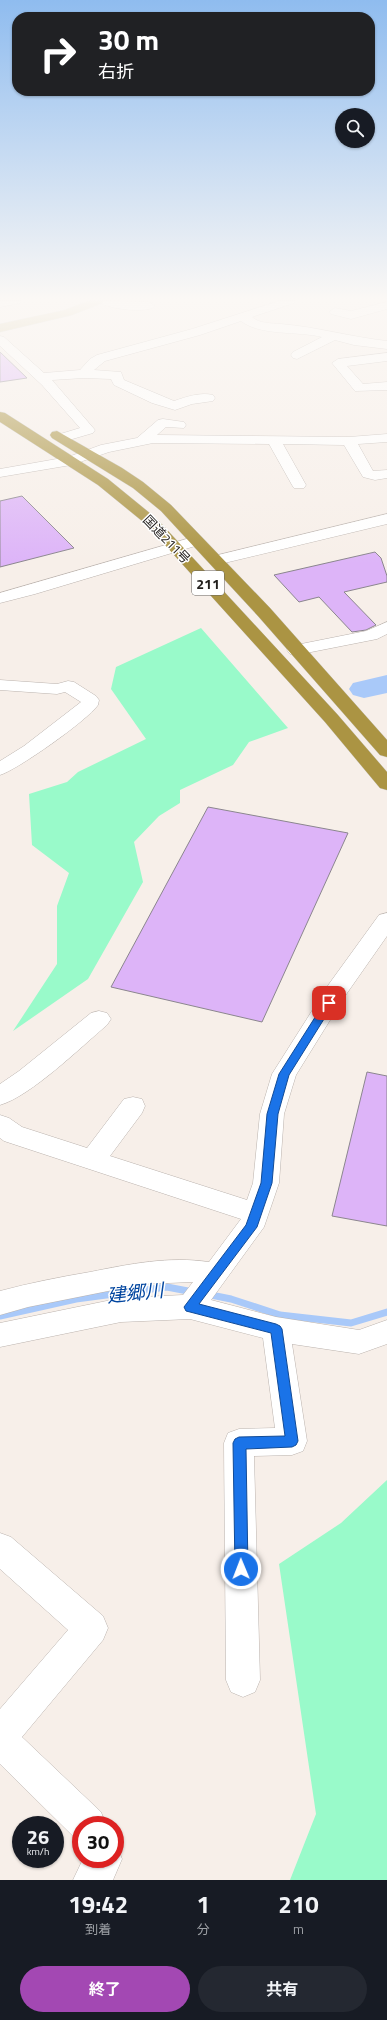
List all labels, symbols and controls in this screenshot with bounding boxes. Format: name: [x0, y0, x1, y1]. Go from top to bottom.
text: 30 m: [98, 18, 159, 61]
icon: right: [32, 28, 84, 80]
text: 右折: [98, 58, 134, 85]
map controls: [335, 108, 375, 148]
button: search: [335, 108, 375, 148]
street label: 国道211号: [139, 510, 195, 568]
road number: 211: [192, 571, 224, 595]
pin: [312, 986, 346, 1020]
icon: arrive: [318, 992, 340, 1014]
water label: 建郷川: [105, 1274, 167, 1309]
position arrow: [220, 1548, 262, 1590]
speed limit sign: 30: [72, 1816, 124, 1868]
text: 26: [27, 1821, 49, 1852]
text: km/h: [27, 1844, 49, 1859]
text: 19:42: [68, 1886, 128, 1922]
text: 1: [197, 1886, 210, 1922]
text: 210: [278, 1886, 319, 1922]
text: 到着: [85, 1919, 111, 1939]
text: 分: [197, 1919, 210, 1939]
text: m: [293, 1919, 304, 1939]
button: 終了: [20, 1966, 190, 2012]
button: 共有: [198, 1966, 367, 2012]

